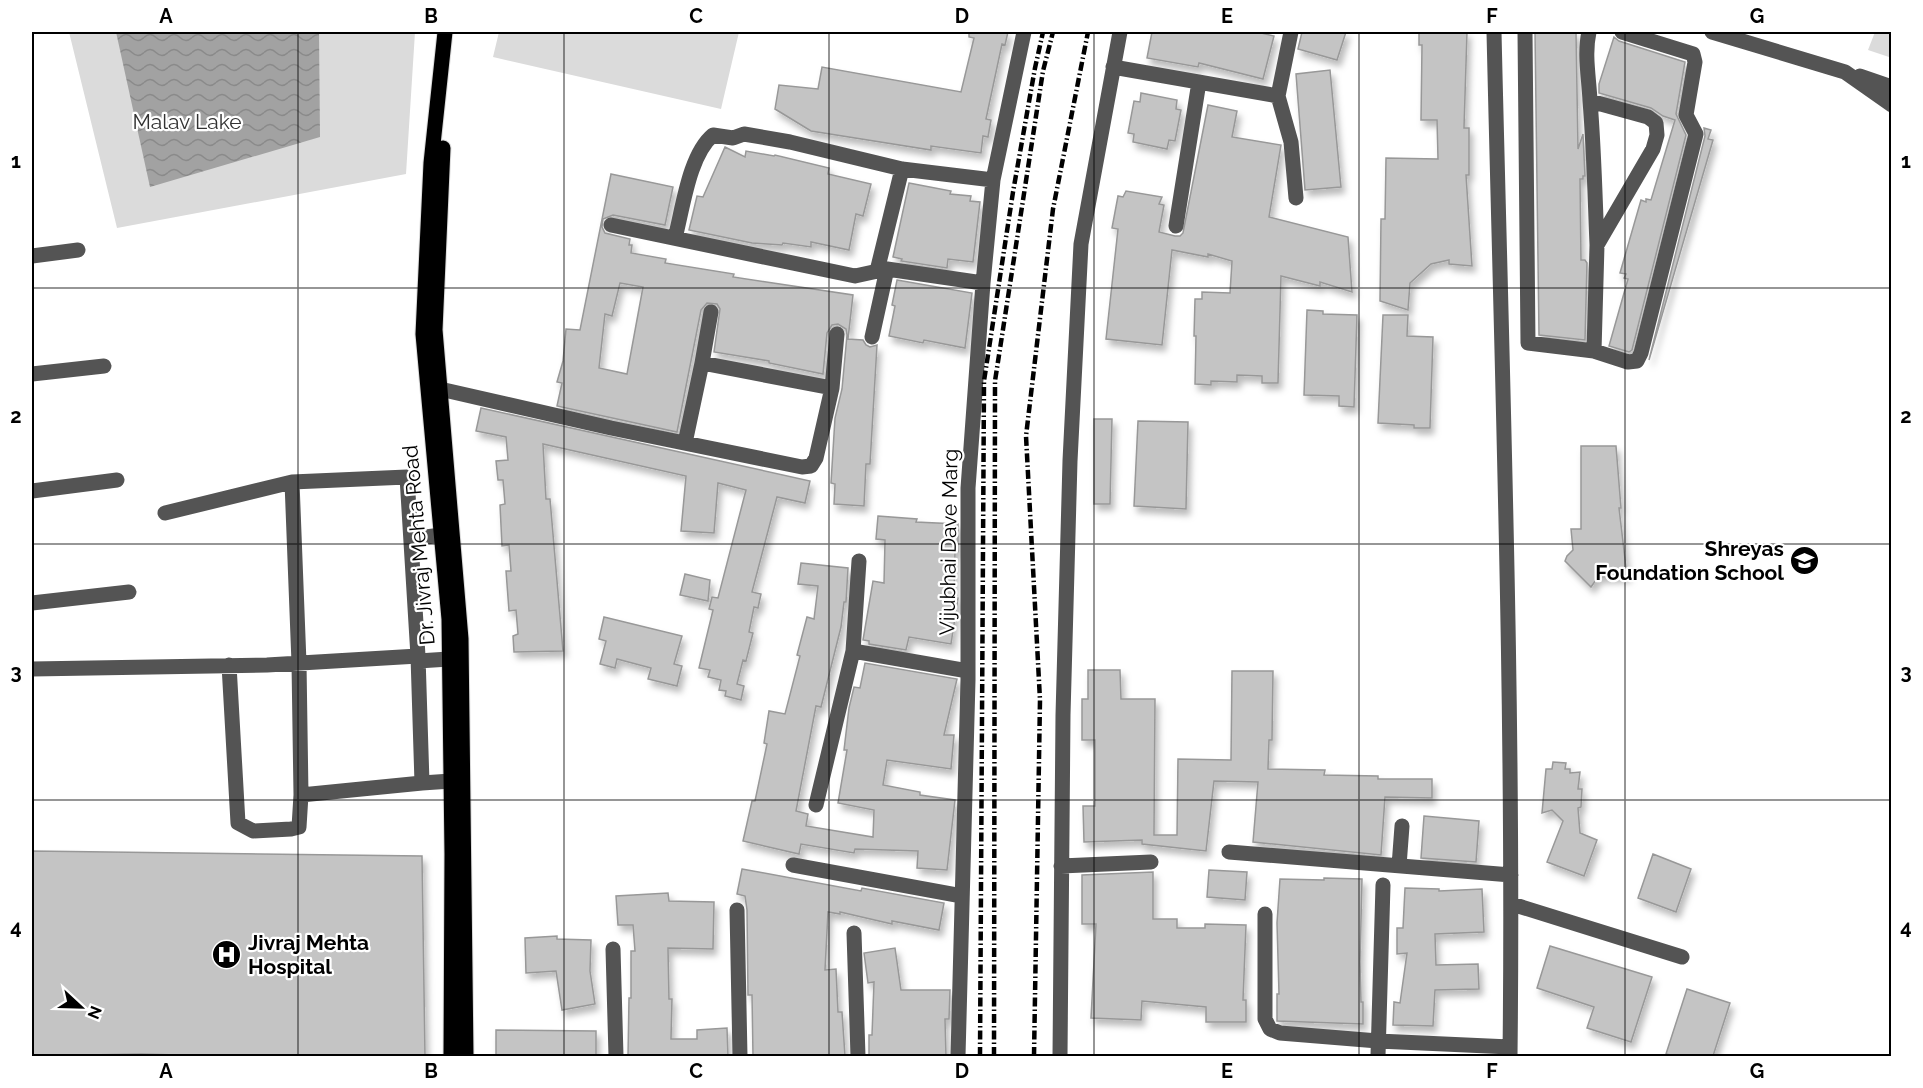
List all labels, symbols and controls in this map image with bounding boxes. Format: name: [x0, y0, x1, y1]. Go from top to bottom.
text: A: [159, 4, 173, 28]
text: B: [424, 4, 438, 28]
text: C: [689, 4, 703, 28]
text: D: [955, 4, 969, 28]
text: E: [1221, 4, 1233, 28]
text: F: [1486, 4, 1498, 28]
text: G: [1750, 4, 1764, 28]
park label: Malav Lake: [132, 109, 242, 134]
text: 1: [11, 149, 21, 173]
text: 1: [1901, 149, 1911, 173]
text: 2: [10, 404, 22, 428]
text: 2: [1900, 404, 1912, 428]
street label: Dr. Jivraj Mehta Road: [397, 444, 440, 646]
street label: Vijubhai Dave Marg: [934, 448, 963, 636]
place label: Shreyas Foundation School: [1595, 536, 1784, 585]
school or university icon: Shreyas Foundation School: [1789, 545, 1821, 577]
text: 3: [10, 660, 22, 684]
text: 3: [1900, 660, 1912, 684]
text: 4: [10, 915, 22, 939]
text: 4: [1900, 915, 1912, 939]
place label: Jivraj Mehta Hospital: [248, 930, 369, 979]
hospital icon: Jivraj Mehta Hospital: [211, 939, 243, 971]
north arrow: [51, 977, 111, 1037]
text: N: [83, 1003, 106, 1022]
text: A: [159, 1059, 173, 1083]
text: B: [424, 1059, 438, 1083]
text: C: [689, 1059, 703, 1083]
text: D: [955, 1059, 969, 1083]
text: E: [1221, 1059, 1233, 1083]
text: F: [1486, 1059, 1498, 1083]
text: G: [1750, 1059, 1764, 1083]

